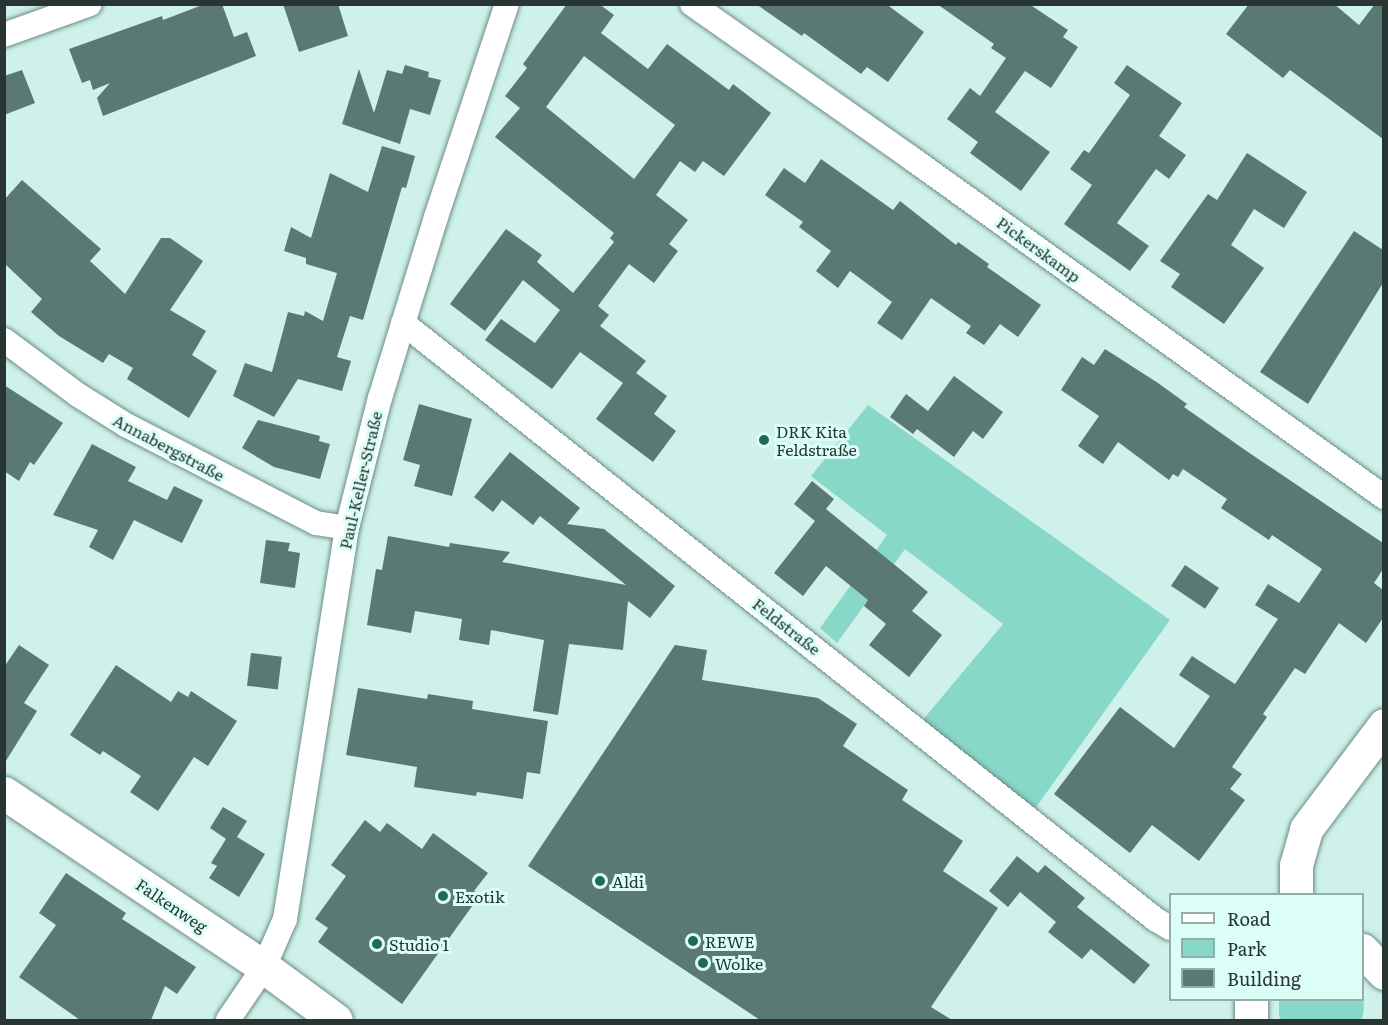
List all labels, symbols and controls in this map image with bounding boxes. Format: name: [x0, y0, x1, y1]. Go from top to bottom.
street label: Pickerskamp: [993, 212, 1085, 286]
street label: Paul-Keller-Straße: [335, 409, 385, 551]
street label: Annabergstraße: [110, 410, 228, 484]
place label: DRK Kita Feldstraße: [776, 421, 857, 459]
marker: DRK Kita Feldstraße: [757, 433, 771, 447]
street label: Feldstraße: [749, 594, 825, 658]
place label: Aldi: [612, 871, 644, 891]
street label: Falkenweg: [133, 874, 211, 936]
marker: Aldi: [593, 874, 607, 888]
place label: Exotik: [455, 886, 505, 906]
marker: Exotik: [436, 889, 450, 903]
legend: [1169, 893, 1364, 1001]
text: Road: [1227, 905, 1271, 932]
place label: REWE: [705, 931, 754, 951]
place label: Studio 1: [389, 934, 449, 954]
marker: REWE: [686, 934, 700, 948]
text: Park: [1227, 935, 1266, 962]
marker: Studio 1: [370, 937, 384, 951]
place label: Wolke: [715, 953, 763, 973]
marker: Wolke: [696, 956, 710, 970]
text: Building: [1227, 965, 1301, 992]

